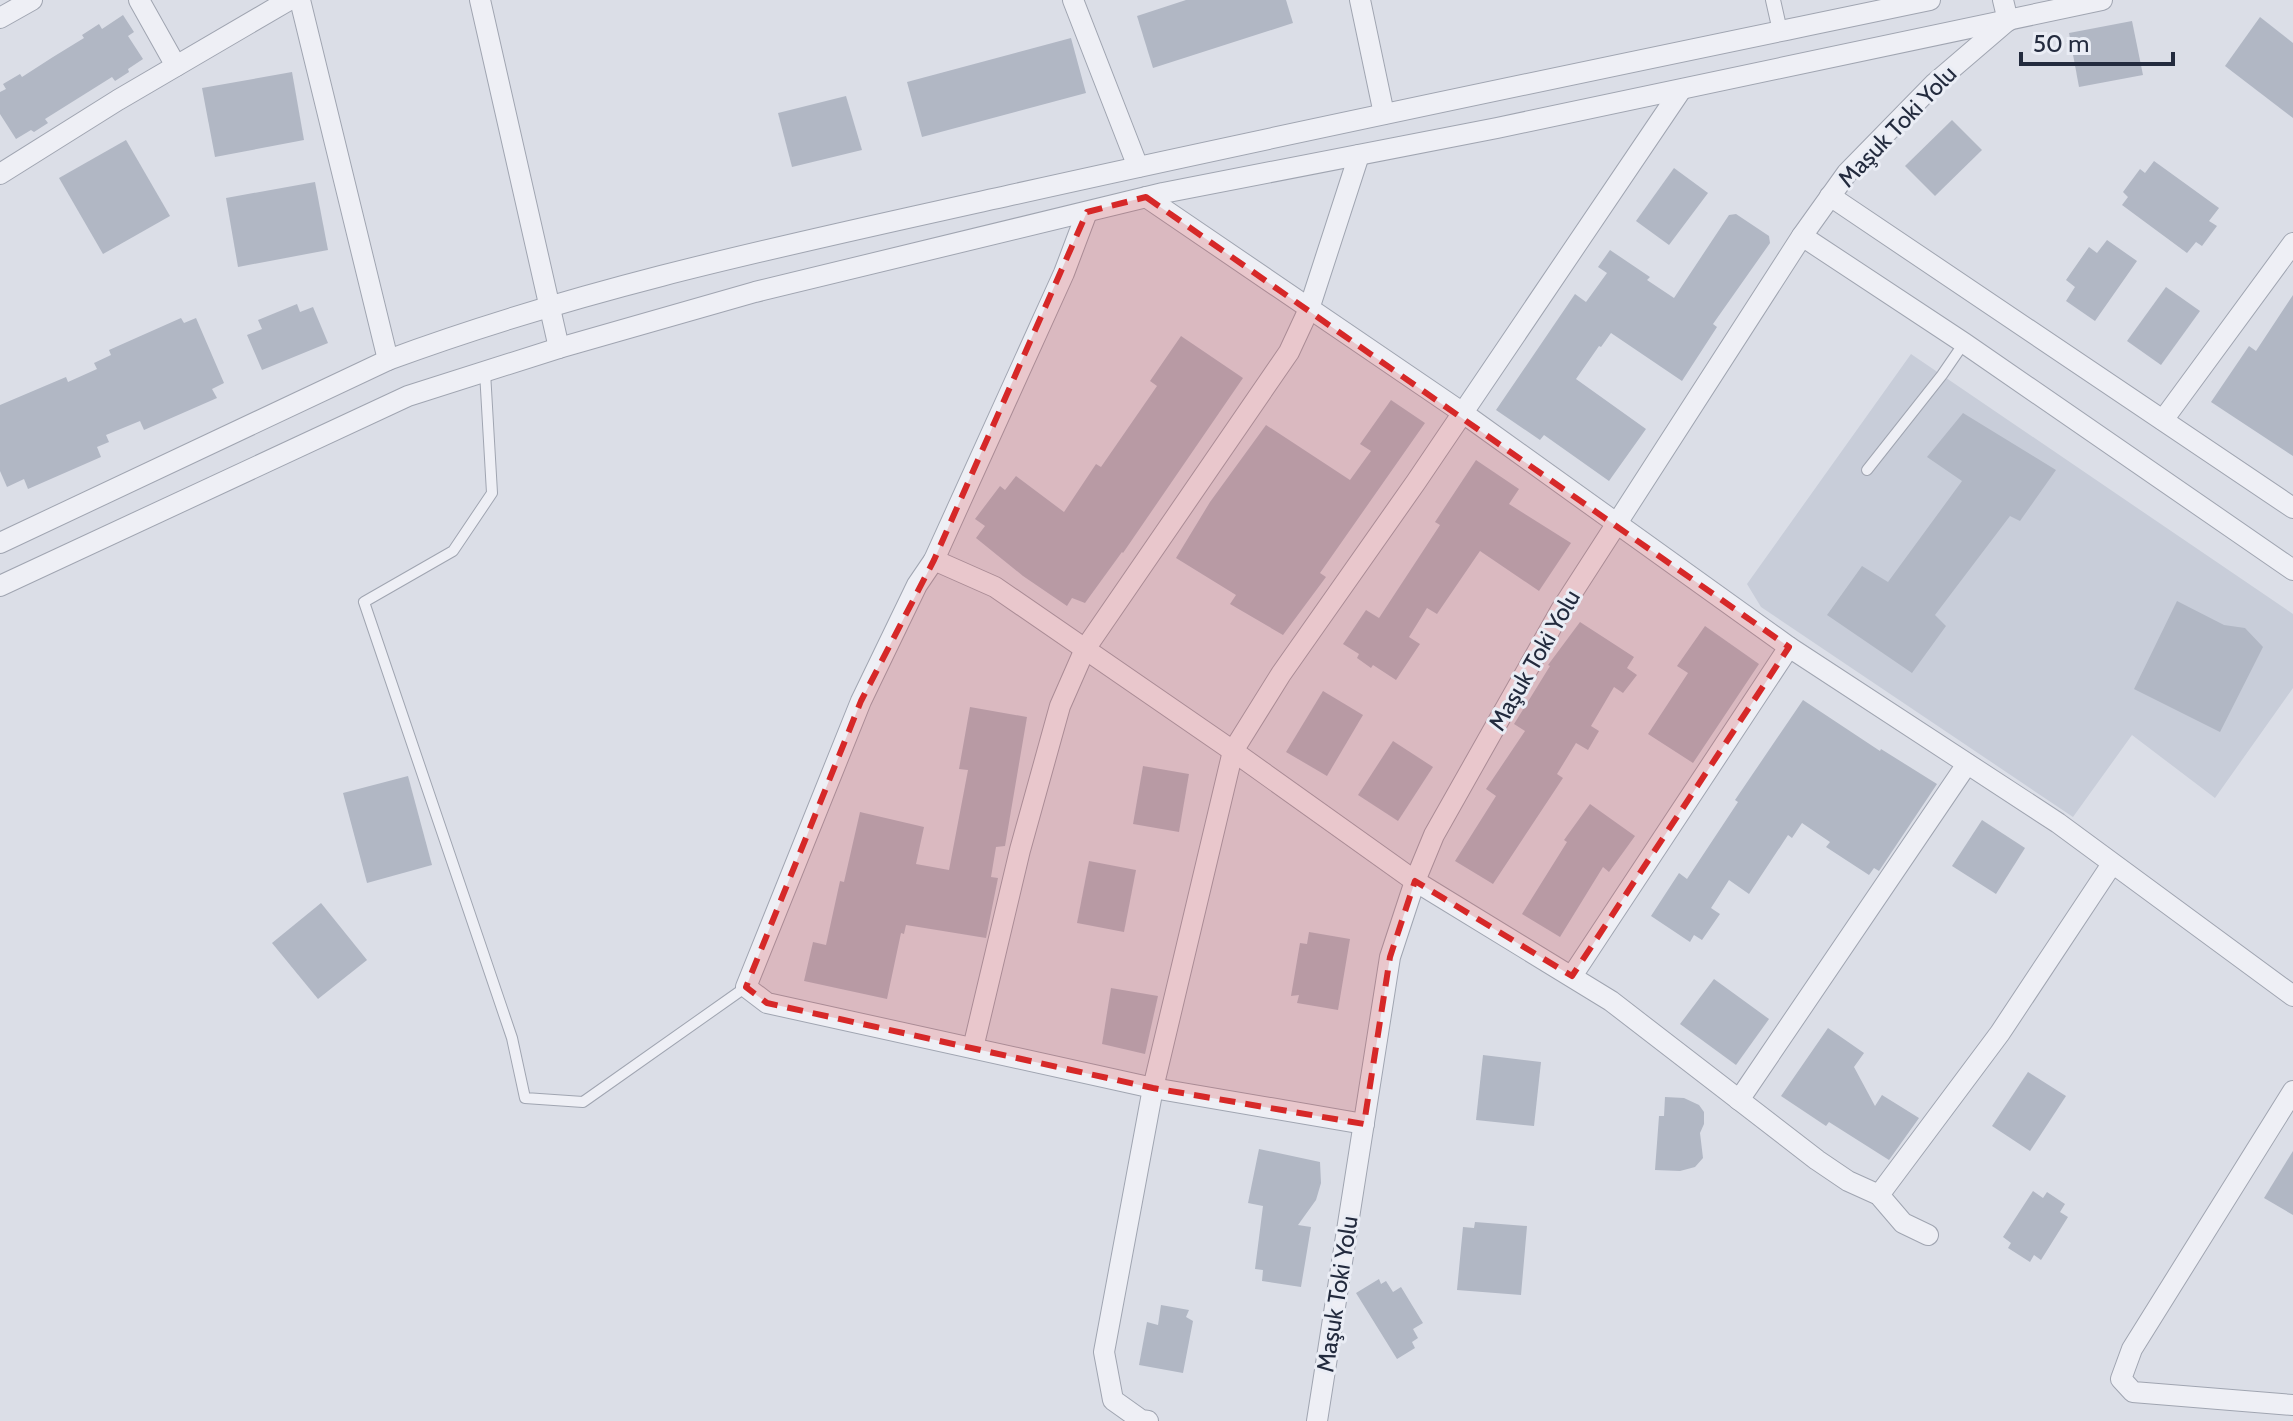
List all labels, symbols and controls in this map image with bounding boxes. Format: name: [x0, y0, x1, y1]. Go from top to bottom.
scale bar: [2021, 16, 2173, 66]
text: 50 m: [2033, 29, 2089, 58]
street label: Maşuk Toki Yolu: [1832, 59, 1962, 193]
street label: Maşuk Toki Yolu: [1482, 584, 1586, 736]
street label: Maşuk Toki Yolu: [1310, 1214, 1364, 1374]

